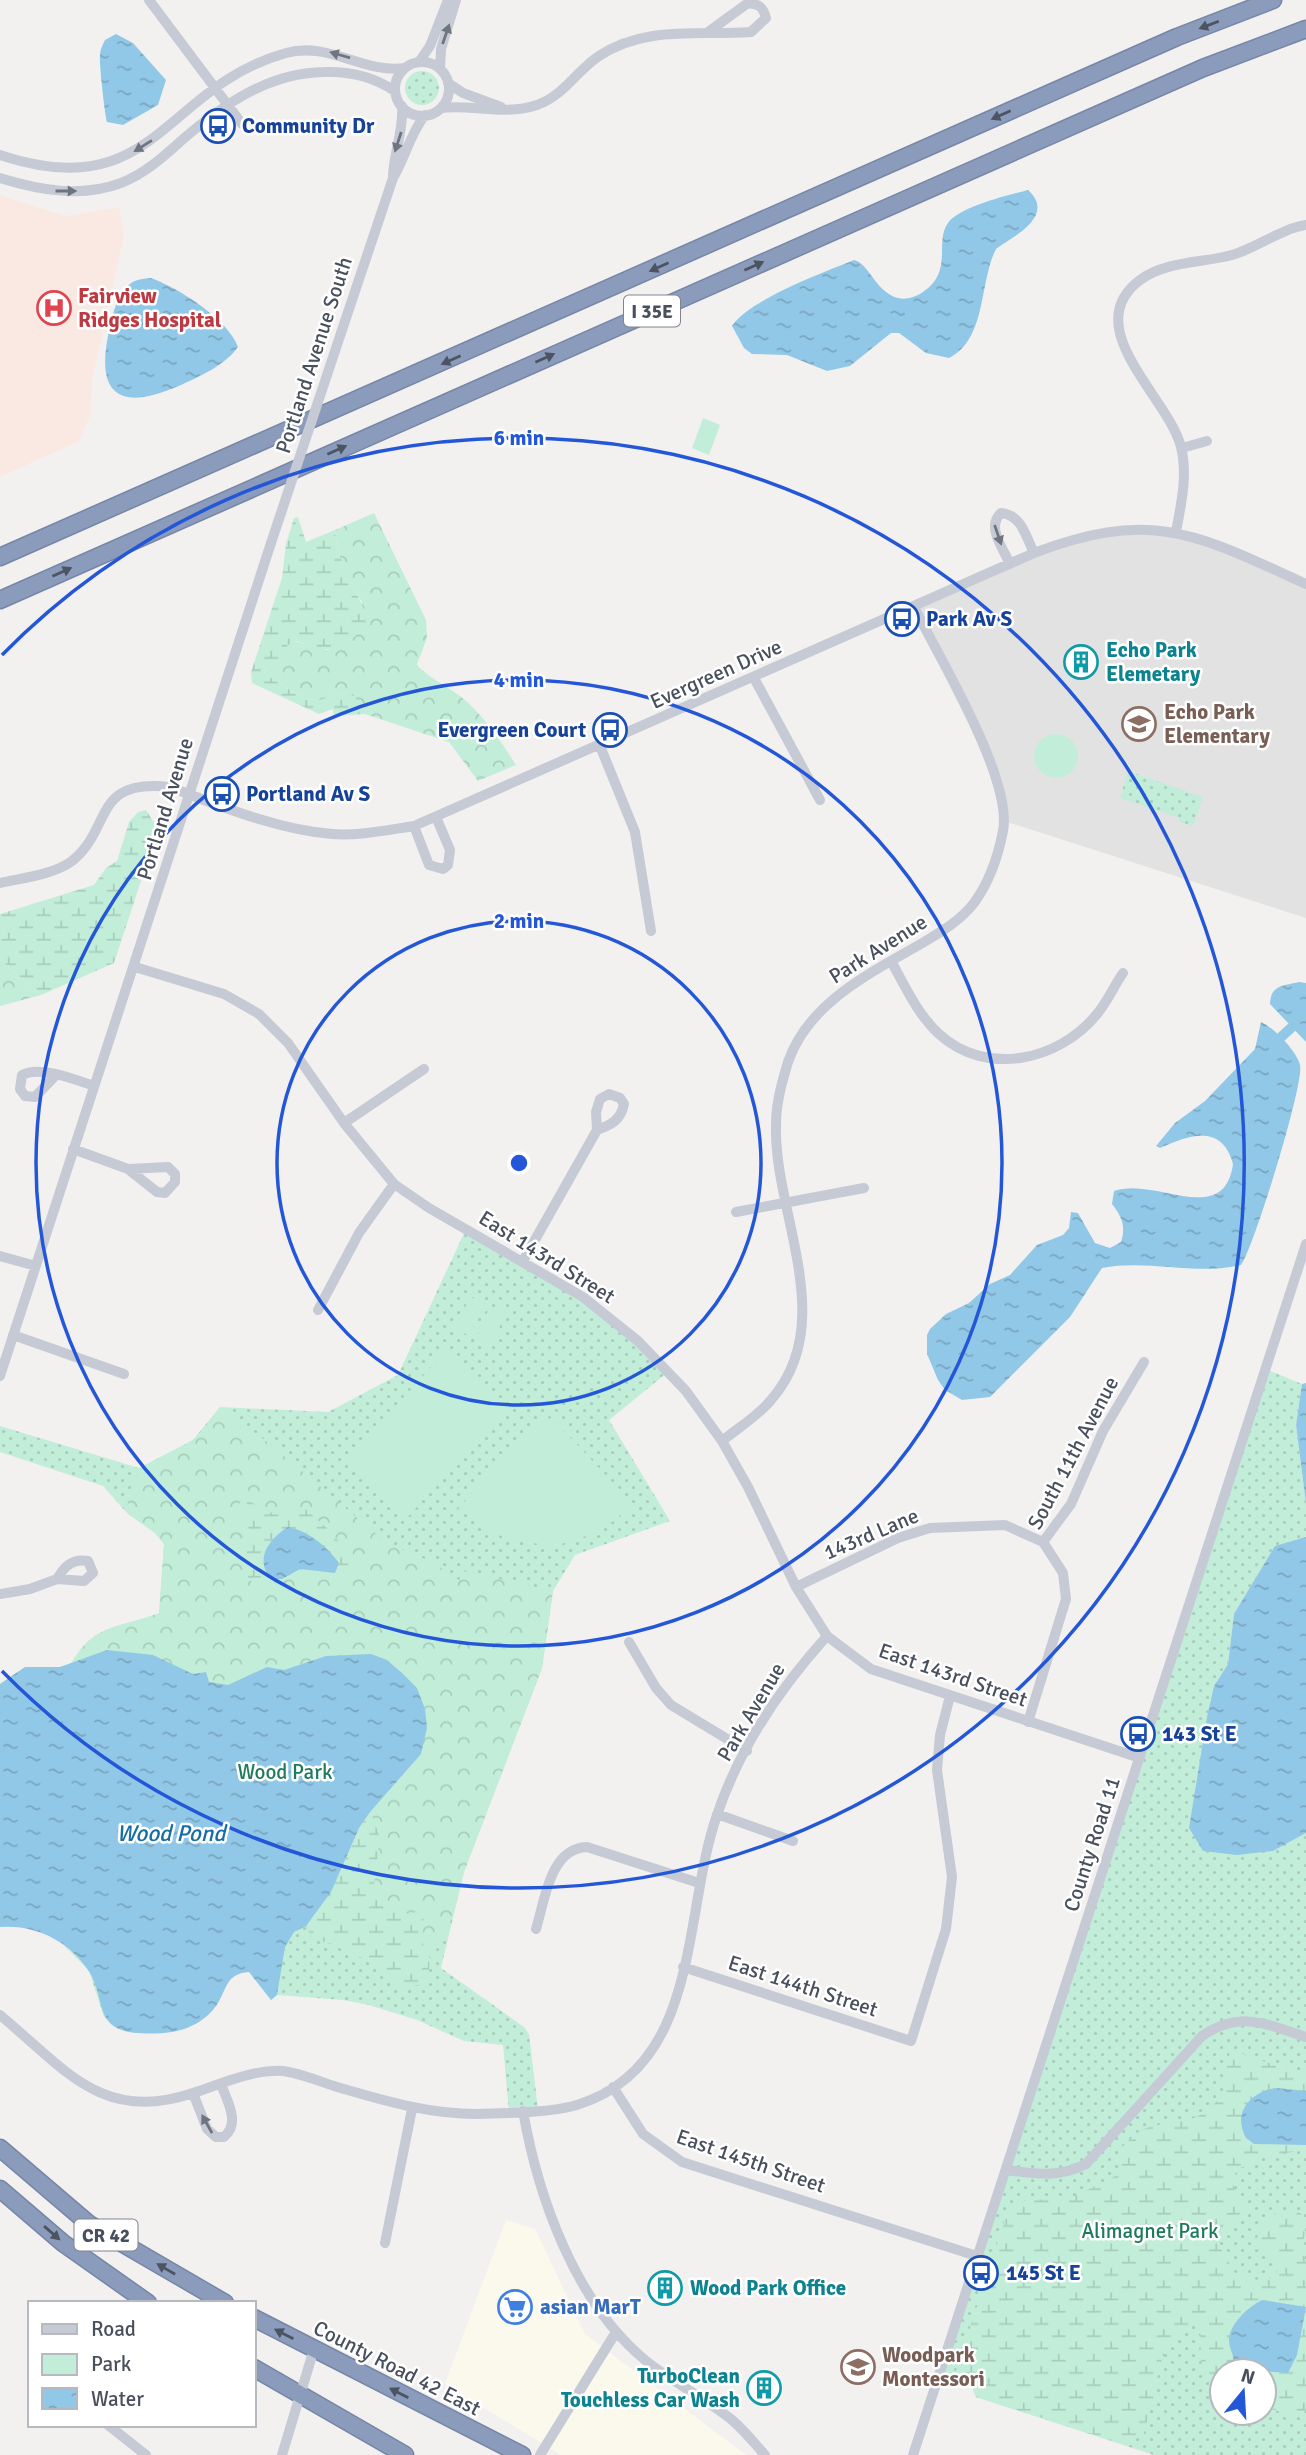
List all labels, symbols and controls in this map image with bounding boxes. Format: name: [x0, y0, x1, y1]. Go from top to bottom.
one-way arrow: [1199, 19, 1220, 30]
one-way arrow: [441, 24, 452, 45]
one-way arrow: [329, 50, 350, 60]
bus stop icon: Community Dr: [199, 107, 237, 145]
one-way arrow: [991, 109, 1011, 121]
place label: Community Dr: [242, 113, 375, 139]
one-way arrow: [392, 132, 403, 153]
one-way arrow: [133, 140, 152, 153]
one-way arrow: [56, 185, 78, 197]
street label: Portland Avenue South: [270, 253, 358, 457]
one-way arrow: [743, 260, 764, 271]
one-way arrow: [648, 262, 669, 273]
place label: Fairview Ridges Hospital: [78, 283, 222, 333]
hospital icon: Fairview Ridges Hospital: [35, 289, 73, 327]
road number: I 35E: [624, 296, 680, 326]
one-way arrow: [535, 352, 556, 363]
one-way arrow: [440, 355, 461, 366]
text: 6 min: [494, 425, 544, 451]
one-way arrow: [327, 444, 348, 455]
one-way arrow: [993, 524, 1004, 545]
one-way arrow: [52, 566, 73, 577]
bus stop icon: Park Av S: [883, 600, 921, 638]
place label: Park Av S: [926, 606, 1012, 632]
street label: Evergreen Drive: [646, 633, 786, 715]
place label: Echo Park Elemetary: [1106, 637, 1201, 687]
building icon: Echo Park Elemetary: [1062, 643, 1100, 681]
text: 4 min: [494, 667, 544, 693]
place label: Echo Park Elementary: [1164, 699, 1270, 749]
school or university icon: Echo Park Elementary: [1120, 705, 1158, 743]
bus stop icon: Evergreen Court: [591, 711, 629, 749]
place label: Evergreen Court: [438, 717, 586, 743]
street label: Portland Avenue: [131, 735, 199, 883]
bus stop icon: Portland Av S: [203, 775, 241, 813]
place label: Portland Av S: [246, 781, 370, 807]
text: 2 min: [494, 908, 544, 934]
street label: Park Avenue: [824, 909, 932, 989]
centre of rings: [507, 1151, 531, 1175]
street label: East 143rd Street: [474, 1205, 620, 1309]
street label: South 11th Avenue: [1022, 1372, 1124, 1534]
street label: 143rd Lane: [820, 1502, 922, 1566]
street label: East 143rd Street: [875, 1637, 1031, 1713]
street label: Park Avenue: [711, 1658, 791, 1766]
bus stop icon: 143 St E: [1119, 1715, 1157, 1753]
place label: 143 St E: [1162, 1721, 1237, 1747]
park label: Wood Park: [238, 1759, 333, 1785]
street label: County Road 11: [1058, 1773, 1126, 1915]
water label: Wood Pond: [117, 1819, 228, 1848]
street label: East 144th Street: [725, 1950, 881, 2022]
one-way arrow: [201, 2115, 213, 2134]
street label: East 145th Street: [673, 2123, 829, 2199]
park label: Alimagnet Park: [1081, 2218, 1219, 2244]
road number: CR 42: [74, 2220, 138, 2250]
one-way arrow: [43, 2225, 60, 2240]
bus stop icon: 145 St E: [962, 2254, 1000, 2292]
place label: 145 St E: [1006, 2260, 1081, 2286]
one-way arrow: [156, 2263, 176, 2275]
building icon: Wood Park Office: [646, 2269, 684, 2307]
place label: Wood Park Office: [690, 2275, 846, 2301]
supermarket icon: asian MarT: [496, 2288, 534, 2326]
place label: asian MarT: [540, 2294, 641, 2320]
legend: [28, 2301, 256, 2427]
street label: County Road 42 East: [309, 2315, 485, 2421]
text: Road: [91, 2316, 136, 2342]
one-way arrow: [274, 2328, 294, 2339]
place label: Woodpark Montessori: [882, 2342, 985, 2392]
school or university icon: Woodpark Montessori: [839, 2348, 877, 2386]
text: Park: [91, 2351, 132, 2377]
north arrow: [1208, 2357, 1278, 2427]
place label: TurboClean Touchless Car Wash: [561, 2363, 740, 2413]
text: N: [1238, 2363, 1258, 2390]
building icon: TurboClean Touchless Car Wash: [745, 2369, 783, 2407]
text: Water: [91, 2386, 144, 2412]
one-way arrow: [389, 2387, 409, 2398]

